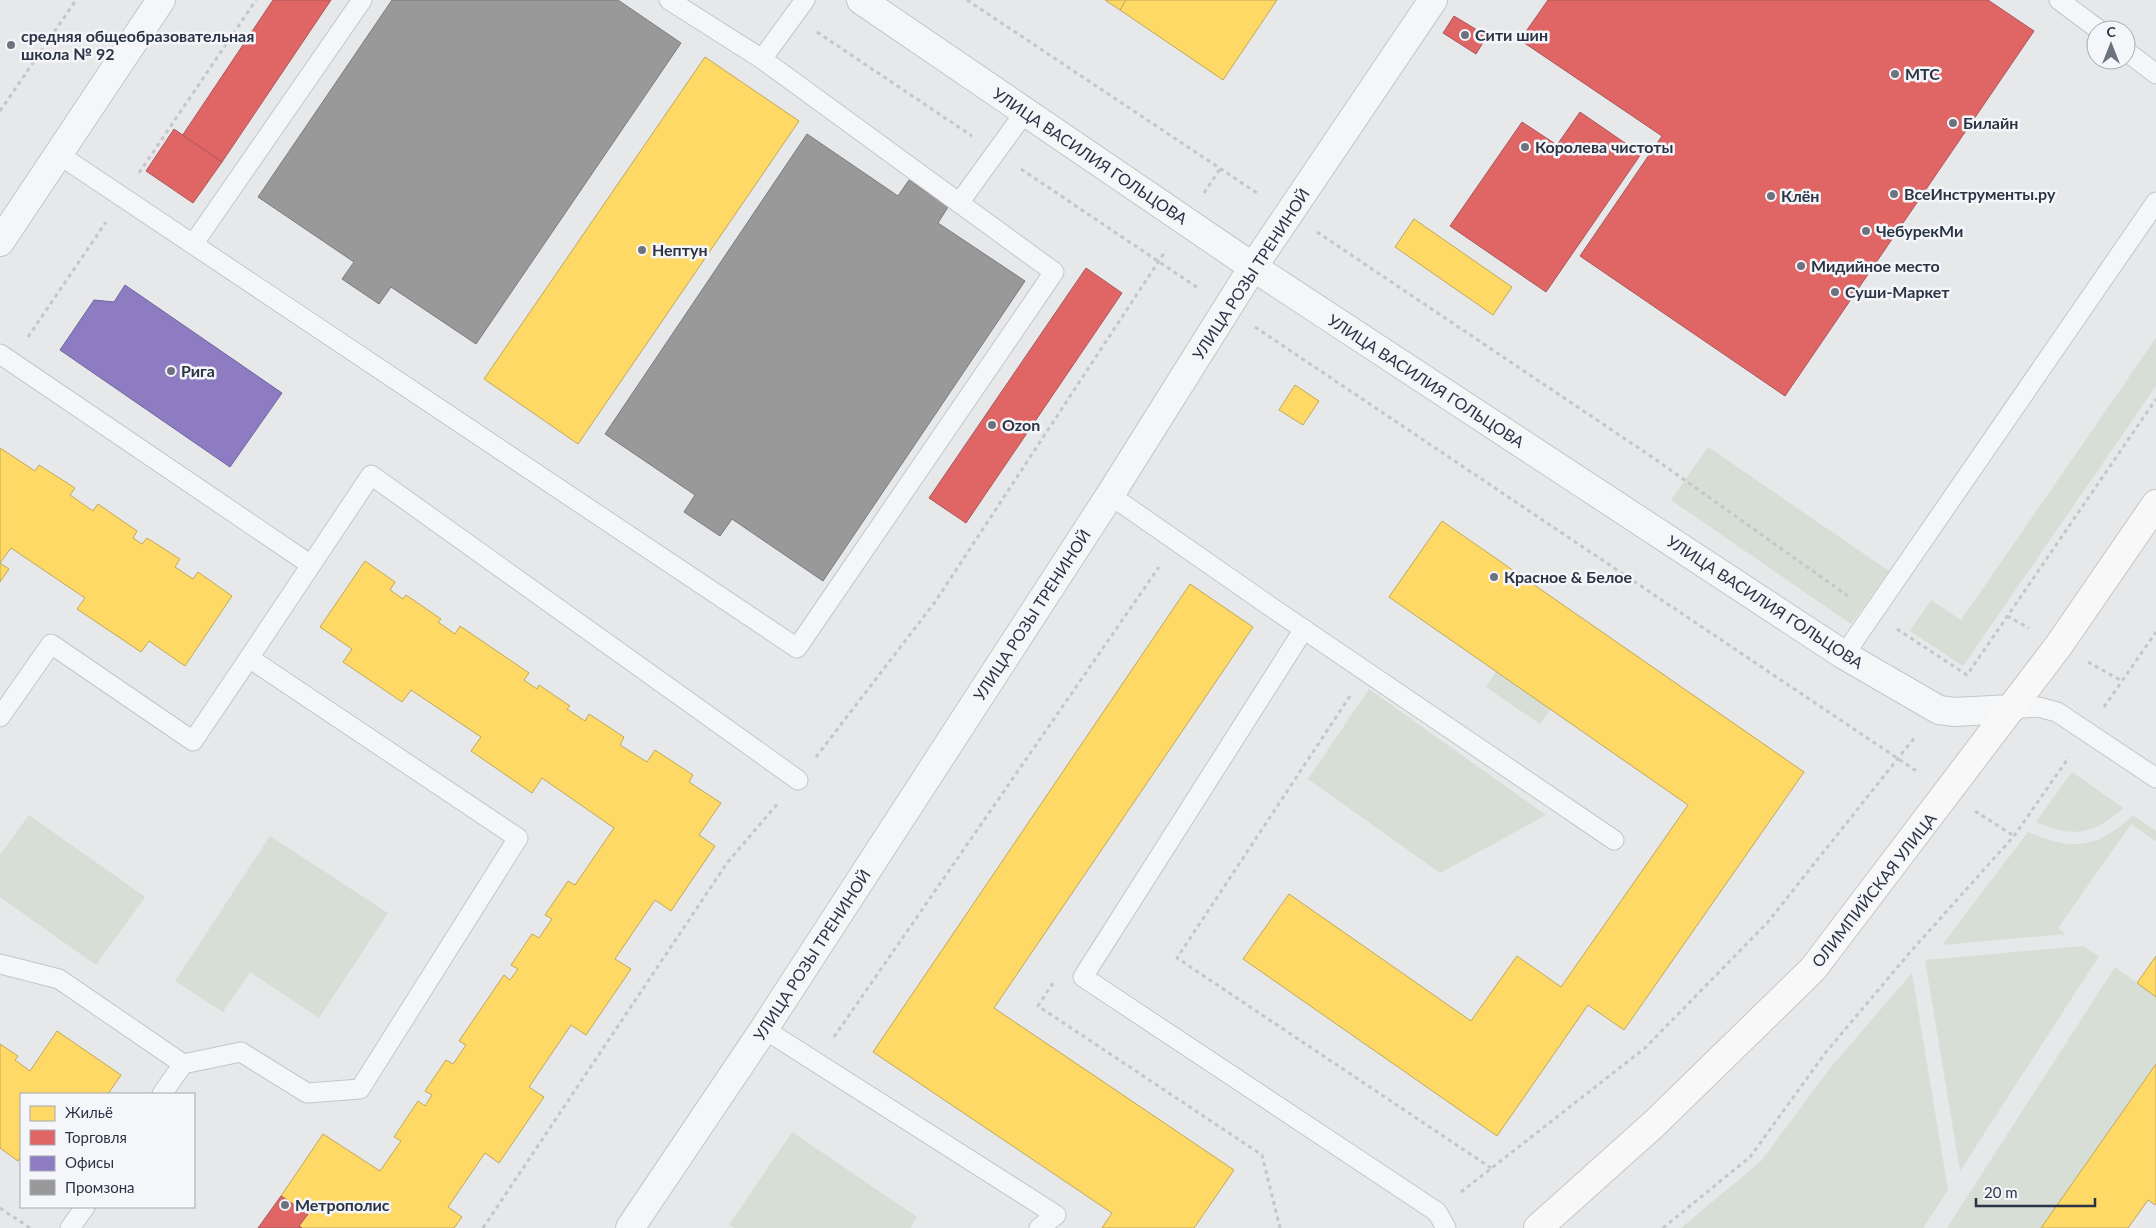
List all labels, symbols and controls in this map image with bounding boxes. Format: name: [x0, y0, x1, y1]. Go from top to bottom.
north arrow: [2086, 20, 2136, 70]
text: С: [2106, 23, 2116, 40]
place label: Сити шин: [1475, 25, 1548, 44]
place label: средняя общеобразовательная школа № 92: [21, 26, 254, 63]
marker: Сити шин: [1459, 29, 1471, 41]
marker: средняя общеобразовательная школа № 92: [5, 39, 17, 51]
place label: МТС: [1905, 64, 1940, 83]
marker: МТС: [1889, 68, 1901, 80]
street label: УЛИЦА ВАСИЛИЯ ГОЛЬЦОВА: [989, 83, 1191, 228]
place label: Билайн: [1963, 113, 2018, 132]
marker: Билайн: [1947, 117, 1959, 129]
place label: Королева чистоты: [1535, 137, 1673, 156]
marker: Королева чистоты: [1519, 141, 1531, 153]
place label: ВсеИнструменты.ру: [1904, 184, 2056, 203]
street label: УЛИЦА РОЗЫ ТРЕНИНОЙ: [1188, 185, 1313, 363]
place label: Клён: [1781, 186, 1819, 205]
marker: ВсеИнструменты.ру: [1888, 188, 1900, 200]
marker: Клён: [1765, 190, 1777, 202]
place label: ЧебурекМи: [1876, 221, 1963, 240]
marker: ЧебурекМи: [1860, 225, 1872, 237]
place label: Нептун: [652, 240, 708, 259]
marker: Нептун: [636, 244, 648, 256]
place label: Мидийное место: [1811, 256, 1940, 275]
marker: Мидийное место: [1795, 260, 1807, 272]
place label: Суши-Маркет: [1845, 282, 1950, 301]
marker: Суши-Маркет: [1829, 286, 1841, 298]
street label: УЛИЦА ВАСИЛИЯ ГОЛЬЦОВА: [1325, 310, 1528, 451]
place label: Рига: [181, 361, 215, 380]
marker: Рига: [165, 365, 177, 377]
place label: Ozon: [1002, 415, 1040, 434]
marker: Ozon: [986, 419, 998, 431]
street label: УЛИЦА РОЗЫ ТРЕНИНОЙ: [969, 526, 1094, 704]
street label: УЛИЦА ВАСИЛИЯ ГОЛЬЦОВА: [1664, 531, 1867, 672]
place label: Красное & Белое: [1504, 567, 1632, 586]
marker: Красное & Белое: [1488, 571, 1500, 583]
street label: ОЛИМПИЙСКАЯ УЛИЦА: [1807, 809, 1940, 971]
street label: УЛИЦА РОЗЫ ТРЕНИНОЙ: [749, 866, 874, 1044]
legend: [20, 1093, 195, 1208]
text: Жильё: [65, 1103, 113, 1121]
text: Торговля: [65, 1128, 127, 1146]
text: Офисы: [65, 1153, 114, 1171]
scale bar: [1976, 1176, 2095, 1208]
text: Промзона: [65, 1178, 135, 1196]
text: 20 m: [1984, 1183, 2018, 1201]
place label: Метрополис: [295, 1195, 390, 1214]
marker: Метрополис: [279, 1199, 291, 1211]

